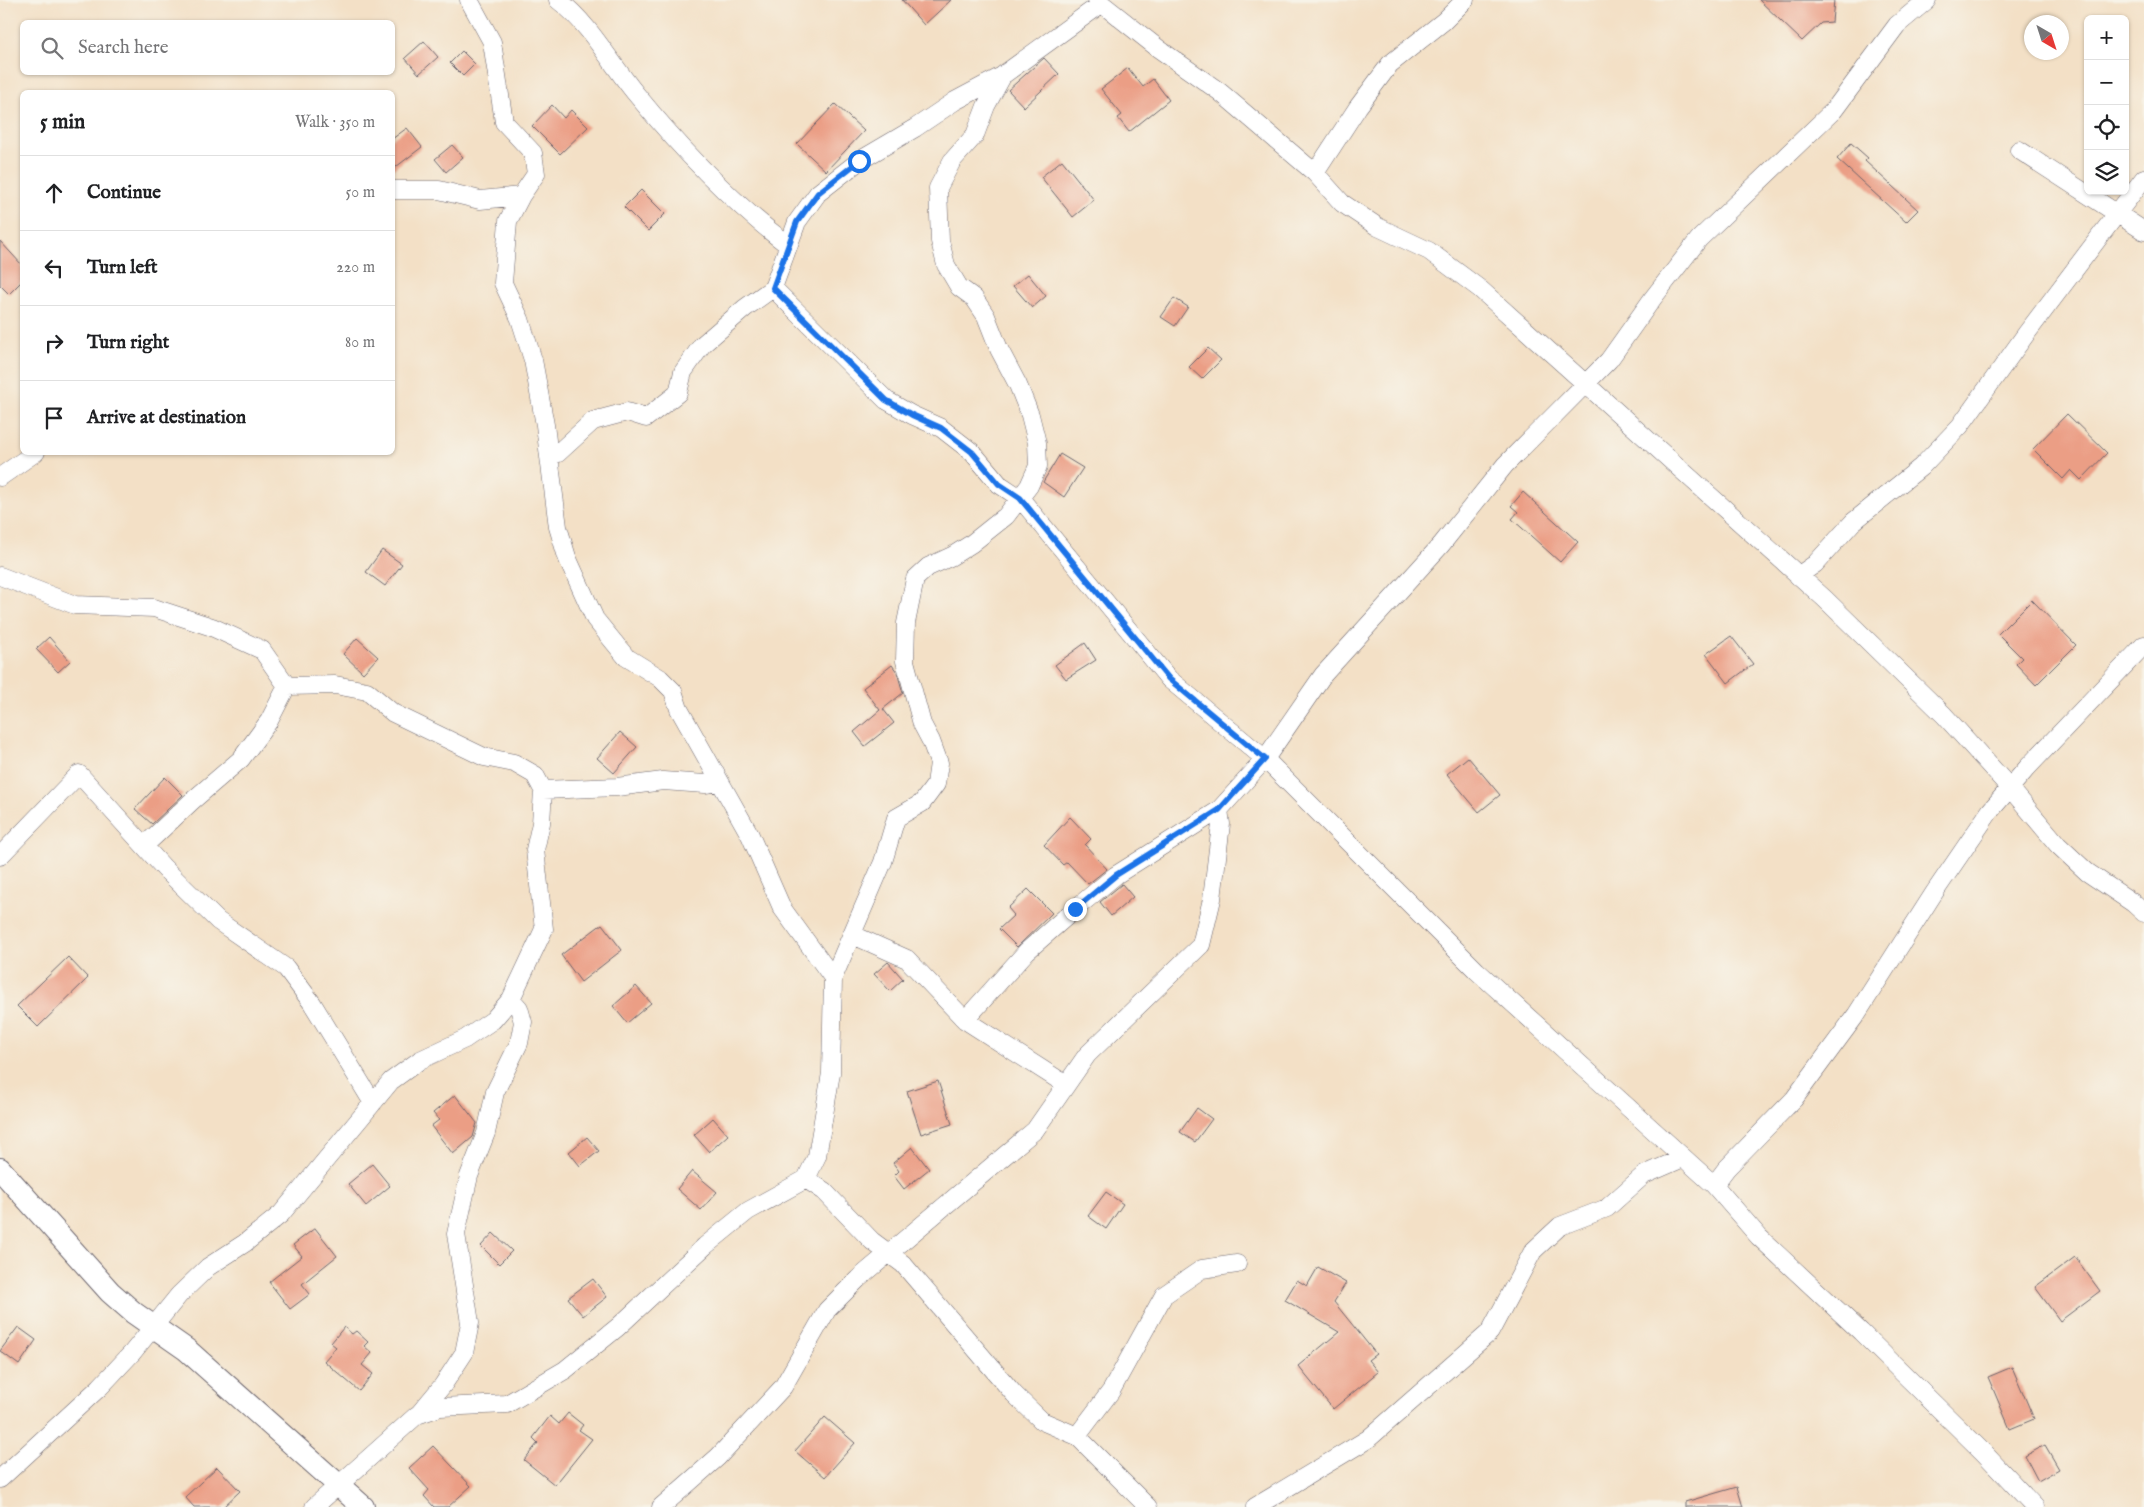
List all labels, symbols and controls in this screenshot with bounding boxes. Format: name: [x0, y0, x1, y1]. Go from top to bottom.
north arrow: [2024, 15, 2069, 60]
map controls: [2084, 15, 2129, 195]
button: +: [2084, 15, 2129, 60]
search box: [20, 20, 395, 75]
icon: search: [38, 34, 66, 62]
text: Search here: [78, 36, 169, 60]
button: −: [2084, 60, 2129, 105]
button: locate: [2084, 105, 2129, 150]
text: 5 min: [40, 109, 85, 136]
text: Walk · 350 m: [295, 113, 375, 133]
route start: [848, 150, 871, 173]
button: layers: [2084, 150, 2129, 195]
icon: ahead: [40, 179, 68, 207]
text: Continue: [87, 181, 161, 205]
text: 50 m: [346, 183, 375, 203]
icon: left: [40, 254, 68, 282]
text: Turn left: [87, 256, 158, 280]
text: 220 m: [336, 258, 375, 278]
icon: right: [40, 329, 68, 357]
text: Turn right: [87, 331, 169, 355]
text: 80 m: [345, 333, 375, 353]
icon: arrive: [40, 404, 68, 432]
text: Arrive at destination: [87, 406, 246, 430]
route end: [1064, 898, 1087, 921]

